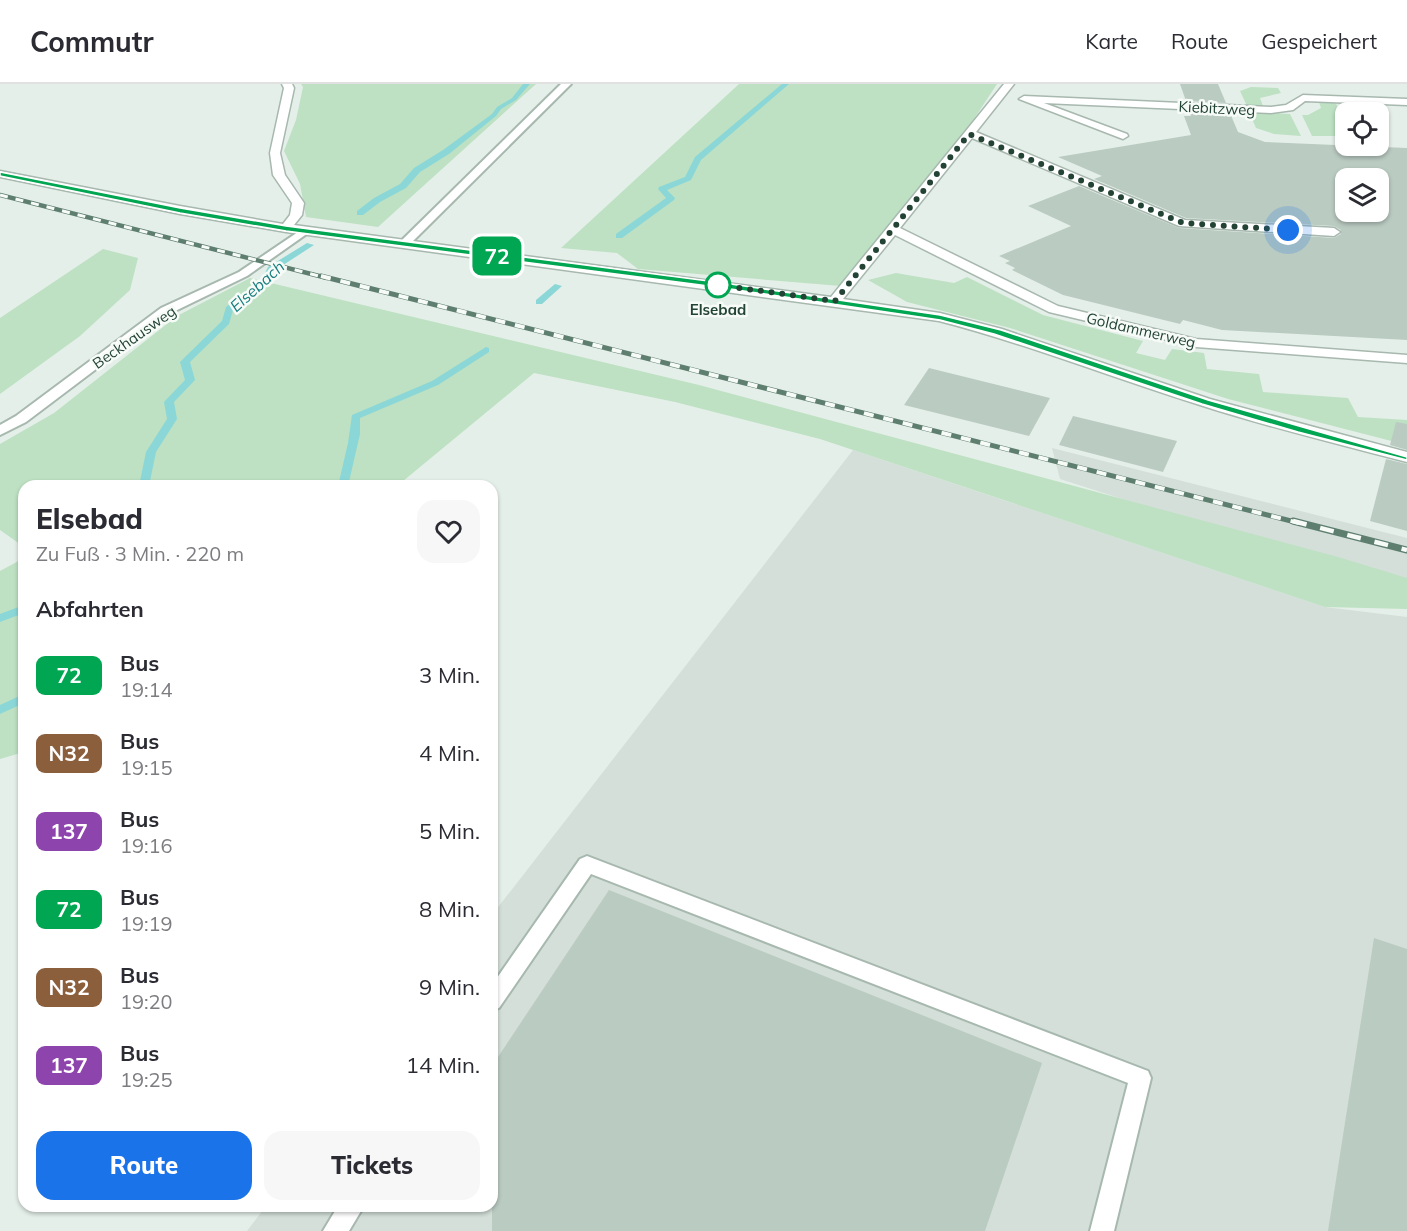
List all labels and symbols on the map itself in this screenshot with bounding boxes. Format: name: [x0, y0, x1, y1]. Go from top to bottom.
street label: Kiebitzweg: [1178, 97, 1256, 119]
your location: [1273, 215, 1303, 245]
line badge: 72: [470, 236, 524, 276]
water label: Elsebach: [226, 256, 288, 316]
marker: Elsebad: [705, 272, 731, 298]
place label: Elsebad: [690, 300, 746, 319]
street label: Beckhausweg: [89, 301, 179, 373]
street label: Goldammerweg: [1084, 308, 1198, 352]

